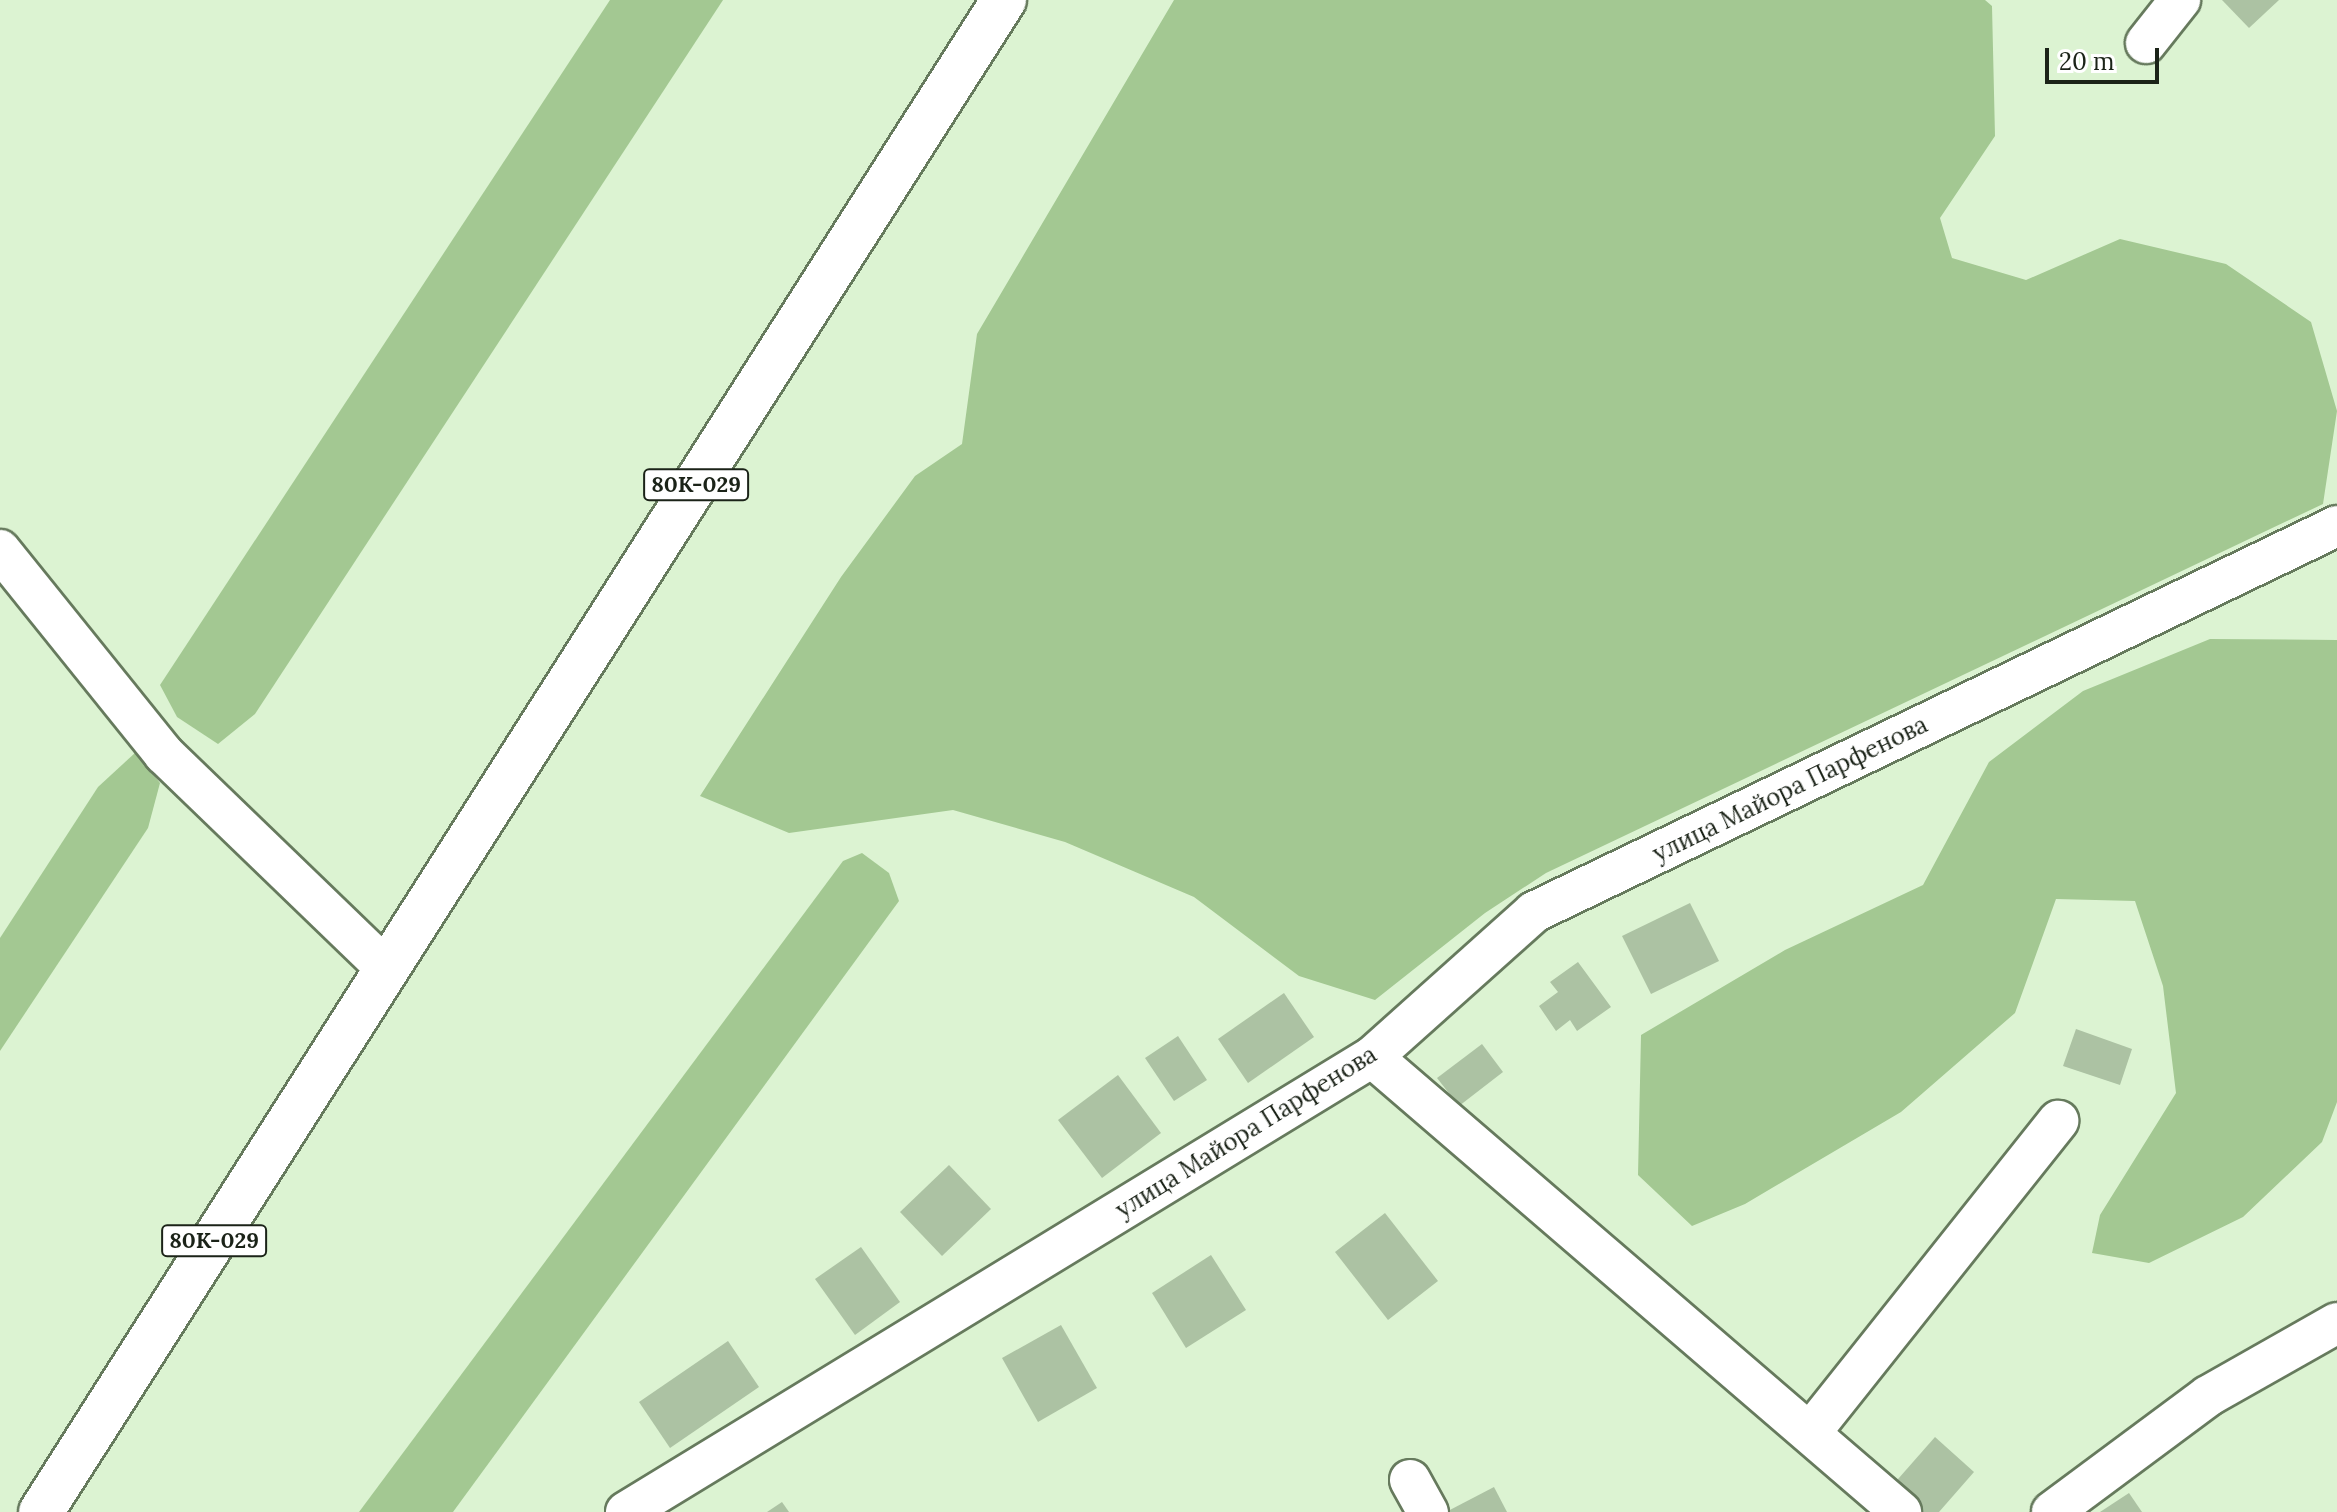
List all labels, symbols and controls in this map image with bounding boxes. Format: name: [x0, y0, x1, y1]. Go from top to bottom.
scale bar: [2049, 32, 2163, 82]
text: 20 m: [2059, 46, 2115, 77]
road number: 80К-029: [642, 467, 750, 503]
street label: улица Майора Парфенова: [1648, 710, 1932, 868]
street label: улица Майора Парфенова: [1110, 1040, 1382, 1224]
road number: 80К-029: [160, 1223, 268, 1259]

